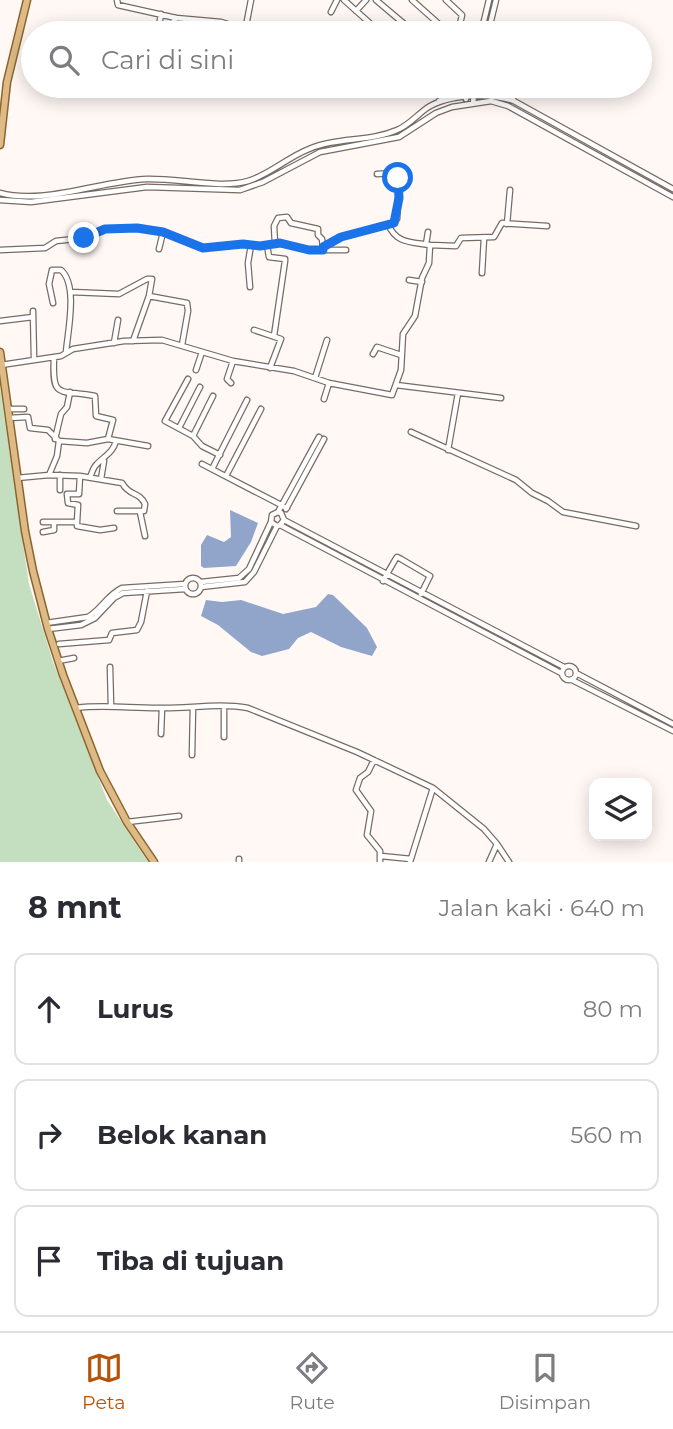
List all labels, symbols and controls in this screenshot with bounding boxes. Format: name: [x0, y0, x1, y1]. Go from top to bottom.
search box: [21, 21, 652, 98]
icon: search: [45, 41, 83, 79]
text: Cari di sini: [101, 44, 234, 76]
route start: [382, 162, 413, 193]
route end: [68, 222, 99, 253]
map controls: [589, 778, 652, 841]
button: layers: [589, 778, 652, 841]
text: 8 mnt: [28, 889, 122, 926]
text: Jalan kaki · 640 m: [439, 894, 645, 922]
icon: ahead: [30, 990, 68, 1028]
text: Lurus: [97, 993, 173, 1025]
text: 80 m: [583, 995, 643, 1023]
icon: right: [30, 1116, 68, 1154]
text: Belok kanan: [97, 1119, 267, 1151]
text: 560 m: [570, 1121, 643, 1149]
icon: arrive: [30, 1242, 68, 1280]
text: Tiba di tujuan: [97, 1245, 284, 1277]
tab: Peta: [82, 1349, 125, 1414]
tab: Rute: [289, 1349, 335, 1414]
tab: Disimpan: [499, 1349, 591, 1414]

